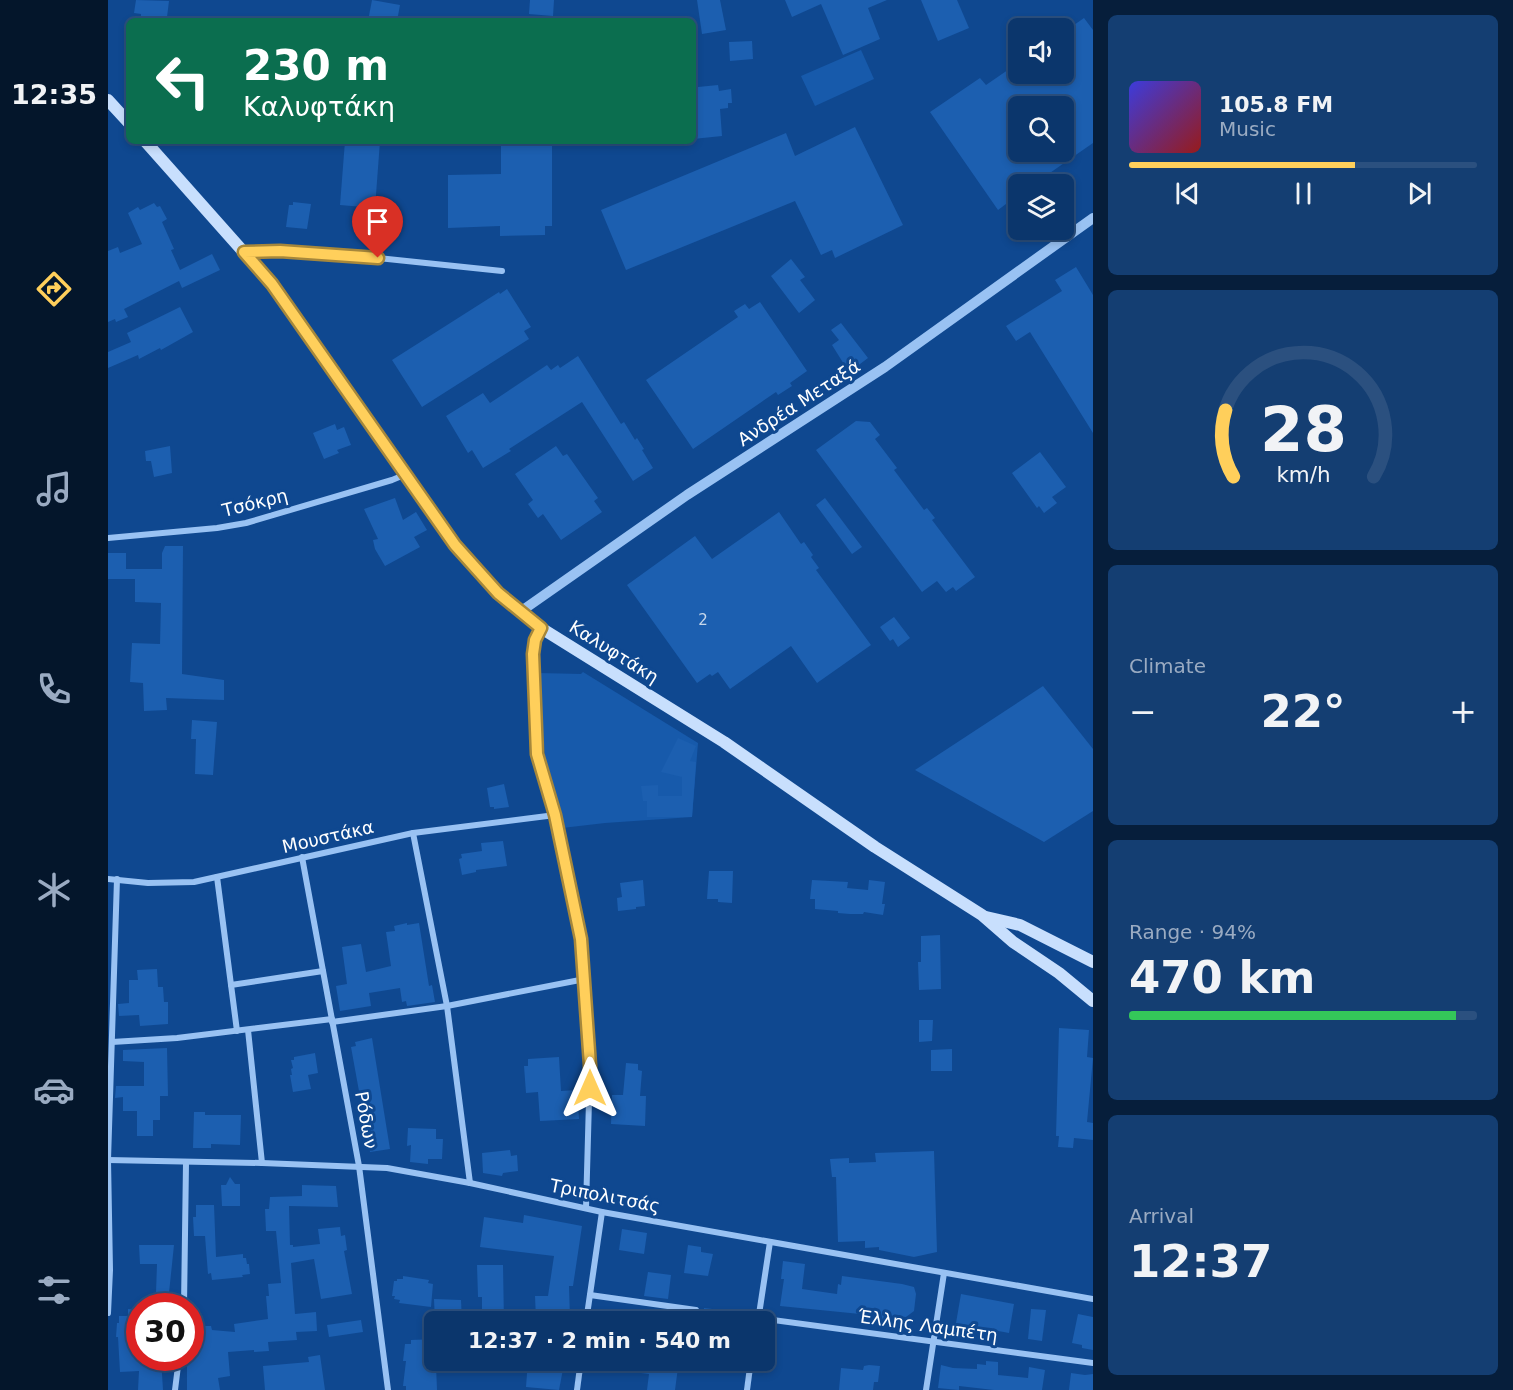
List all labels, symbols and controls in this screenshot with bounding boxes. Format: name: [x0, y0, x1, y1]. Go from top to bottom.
map controls: [1008, 18, 1074, 240]
button: sound: [1008, 18, 1074, 84]
text: 230 m: [243, 41, 389, 90]
icon: left: [144, 42, 222, 120]
text: 12:35: [11, 79, 97, 110]
text: Καλυφτάκη: [243, 91, 395, 122]
text: 105.8 FM: [1219, 92, 1333, 117]
button: search: [1008, 96, 1074, 162]
text: Music: [1219, 117, 1276, 141]
button: layers: [1008, 174, 1074, 240]
icon: previous: [1171, 177, 1204, 210]
icon: pause: [1287, 177, 1320, 210]
icon: next: [1403, 177, 1436, 210]
pin: [352, 196, 403, 258]
icon: arrive: [361, 205, 394, 238]
icon: directions: [33, 268, 75, 310]
street label: Ανδρέα Μεταξά: [733, 355, 864, 450]
text: 28: [1260, 393, 1346, 466]
text: km/h: [1276, 462, 1330, 487]
icon: music: [33, 468, 75, 510]
street label: Τσόκρη: [219, 484, 290, 521]
house number: 2: [698, 611, 708, 629]
street label: Καλυφτάκη: [566, 616, 663, 687]
text: Climate: [1129, 654, 1206, 678]
icon: phone: [33, 668, 75, 710]
text: 22°: [1260, 685, 1346, 738]
text: −: [1129, 692, 1157, 731]
text: +: [1449, 692, 1477, 731]
street label: Μουστάκα: [280, 816, 376, 857]
icon: climate: [33, 869, 75, 911]
text: Range · 94%: [1129, 920, 1256, 944]
text: 470 km: [1129, 951, 1315, 1004]
position arrow: [558, 1056, 622, 1120]
icon: car: [33, 1069, 75, 1111]
street label: Ρόδων: [351, 1090, 382, 1150]
street label: Τριπολιτσάς: [547, 1174, 662, 1216]
text: Arrival: [1129, 1204, 1194, 1228]
text: 12:37: [1129, 1235, 1272, 1288]
icon: filters: [33, 1269, 75, 1311]
speed limit sign: 30: [126, 1293, 204, 1371]
street label: Έλλης Λαμπέτη: [856, 1305, 999, 1346]
text: 12:37 · 2 min · 540 m: [468, 1328, 731, 1353]

